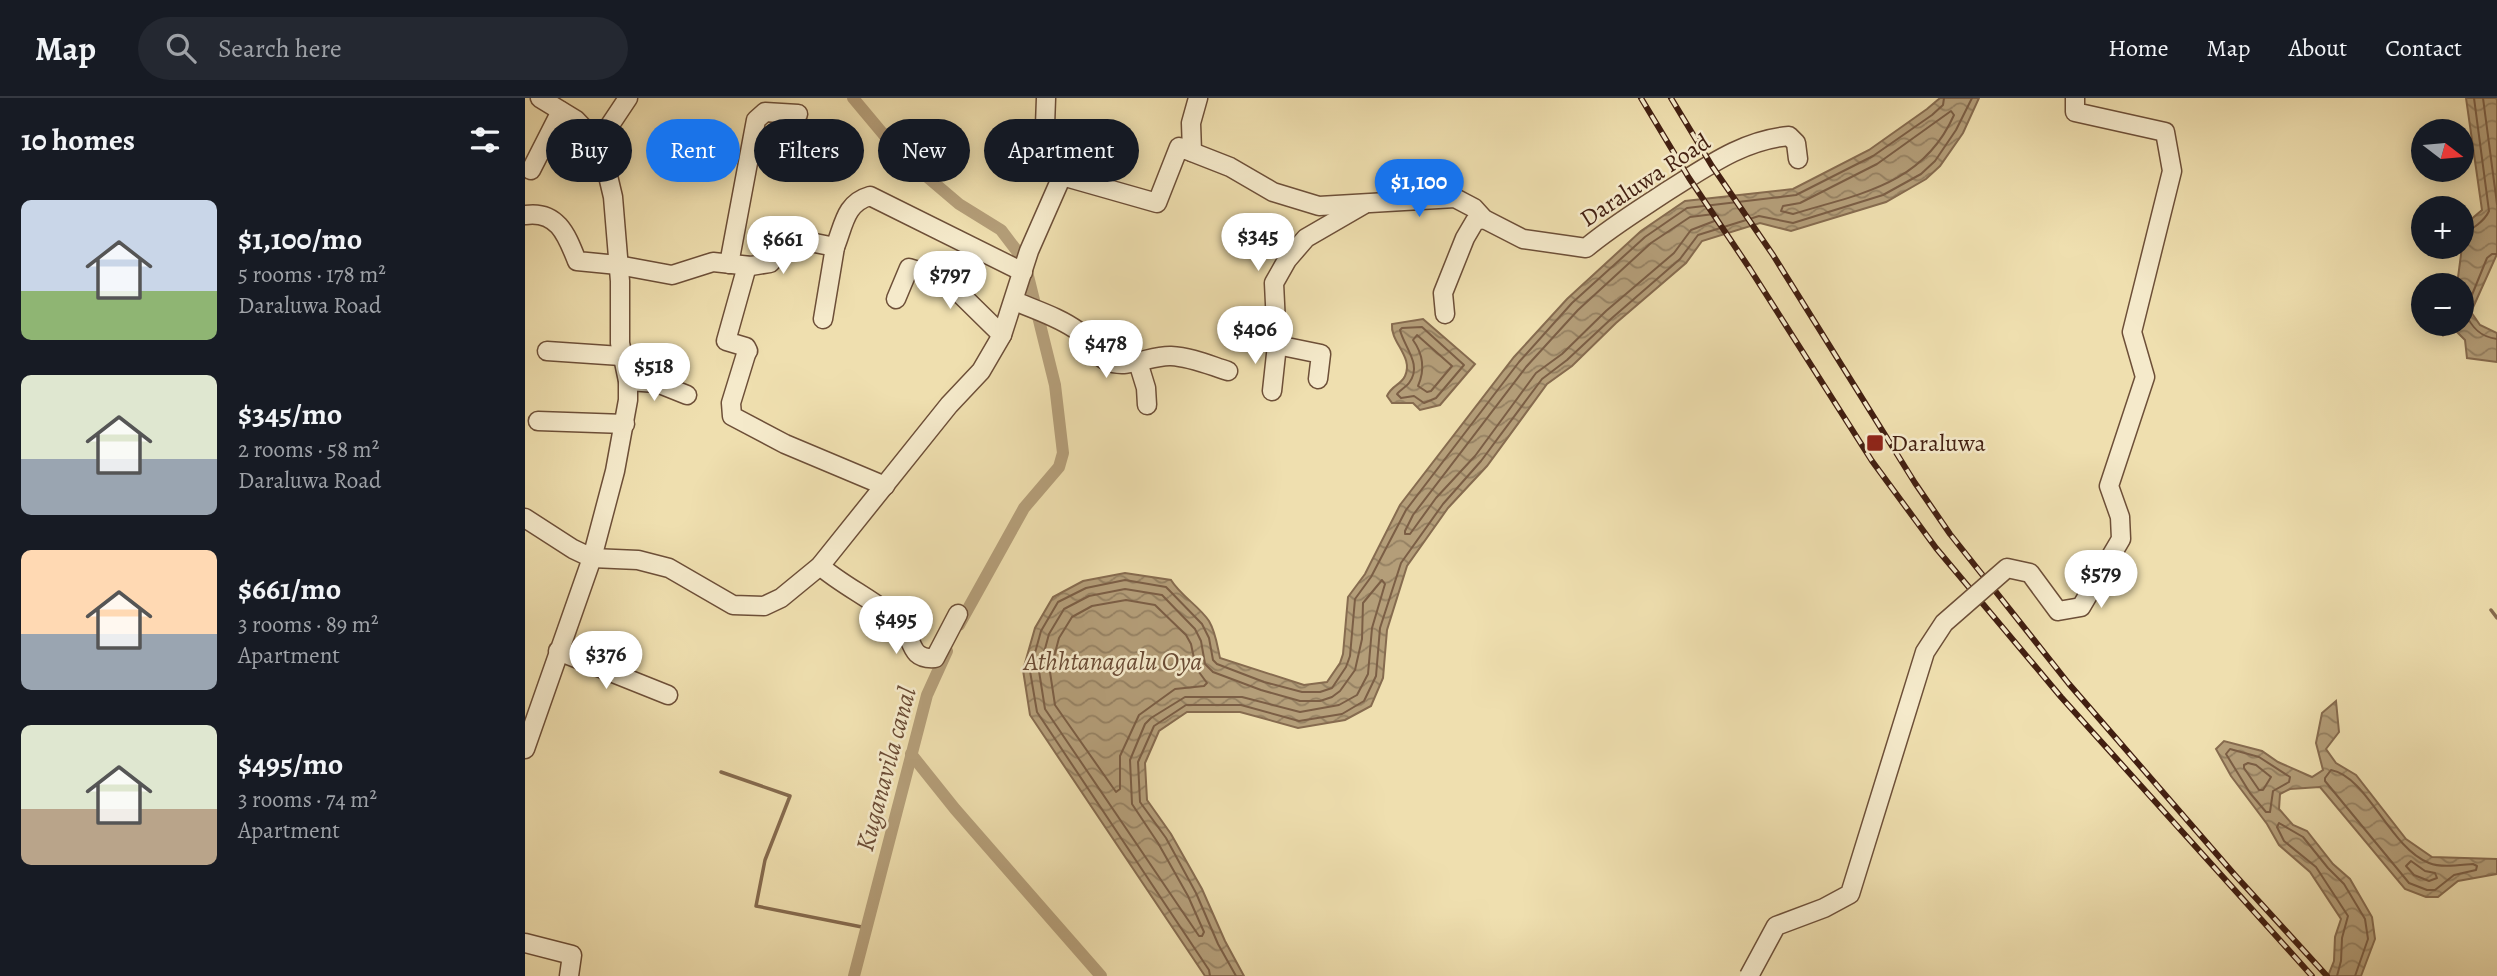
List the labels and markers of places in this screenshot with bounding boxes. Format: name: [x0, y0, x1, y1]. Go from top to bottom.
pin: $1,100: [1362, 159, 1476, 219]
pin: $345: [1217, 214, 1299, 273]
pin: $661: [742, 216, 824, 276]
pin: $797: [909, 252, 991, 311]
pin: $406: [1214, 306, 1296, 366]
pin: $478: [1065, 320, 1147, 380]
pin: $518: [613, 344, 695, 403]
place label: Daraluwa: [1891, 427, 1987, 459]
marker: Daraluwa: [1865, 433, 1885, 453]
pin: $579: [2060, 550, 2142, 610]
pin: $495: [855, 596, 937, 656]
pin: $376: [565, 632, 647, 691]

